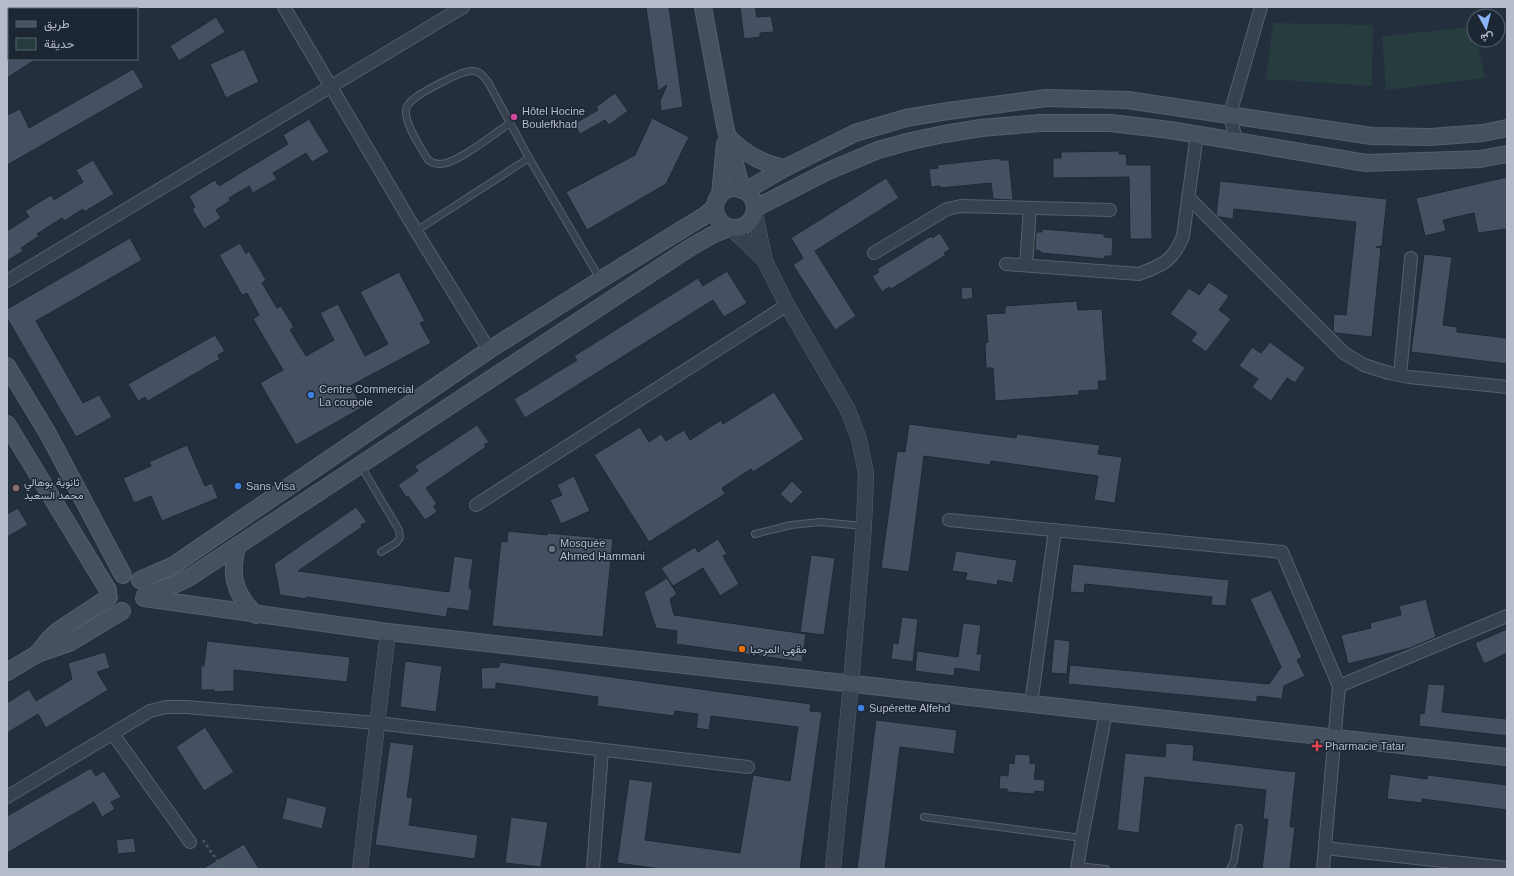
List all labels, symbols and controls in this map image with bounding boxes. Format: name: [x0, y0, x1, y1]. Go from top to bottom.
legend: [8, 8, 138, 60]
north arrow: [1466, 8, 1506, 48]
text: طريق: [44, 17, 70, 32]
text: ش: [1480, 30, 1495, 45]
text: حديقة: [44, 37, 74, 51]
place label: Hôtel Hocine Boulefkhad: [522, 105, 585, 130]
marker: Hôtel Hocine Boulefkhad: [509, 112, 519, 122]
place label: Centre Commercial La coupole: [319, 383, 414, 408]
marker: Centre Commercial La coupole: [306, 390, 316, 400]
place label: ثانوية بوهالي محمد السعيد: [24, 476, 84, 502]
place label: Sans Visa: [246, 480, 296, 492]
marker: Sans Visa: [233, 481, 243, 491]
marker: ثانوية بوهالي محمد السعيد: [11, 483, 21, 493]
place label: Mosquée Ahmed Hammani: [560, 537, 645, 562]
marker: Mosquée Ahmed Hammani: [547, 544, 557, 554]
place label: مقهى المرحبا: [750, 643, 807, 656]
marker: مقهى المرحبا: [737, 644, 747, 654]
place label: Supérette Alfehd: [869, 702, 950, 714]
marker: Supérette Alfehd: [856, 703, 866, 713]
place label: Pharmacie Tatar: [1325, 740, 1405, 752]
marker: Pharmacie Tatar: [1312, 741, 1322, 751]

